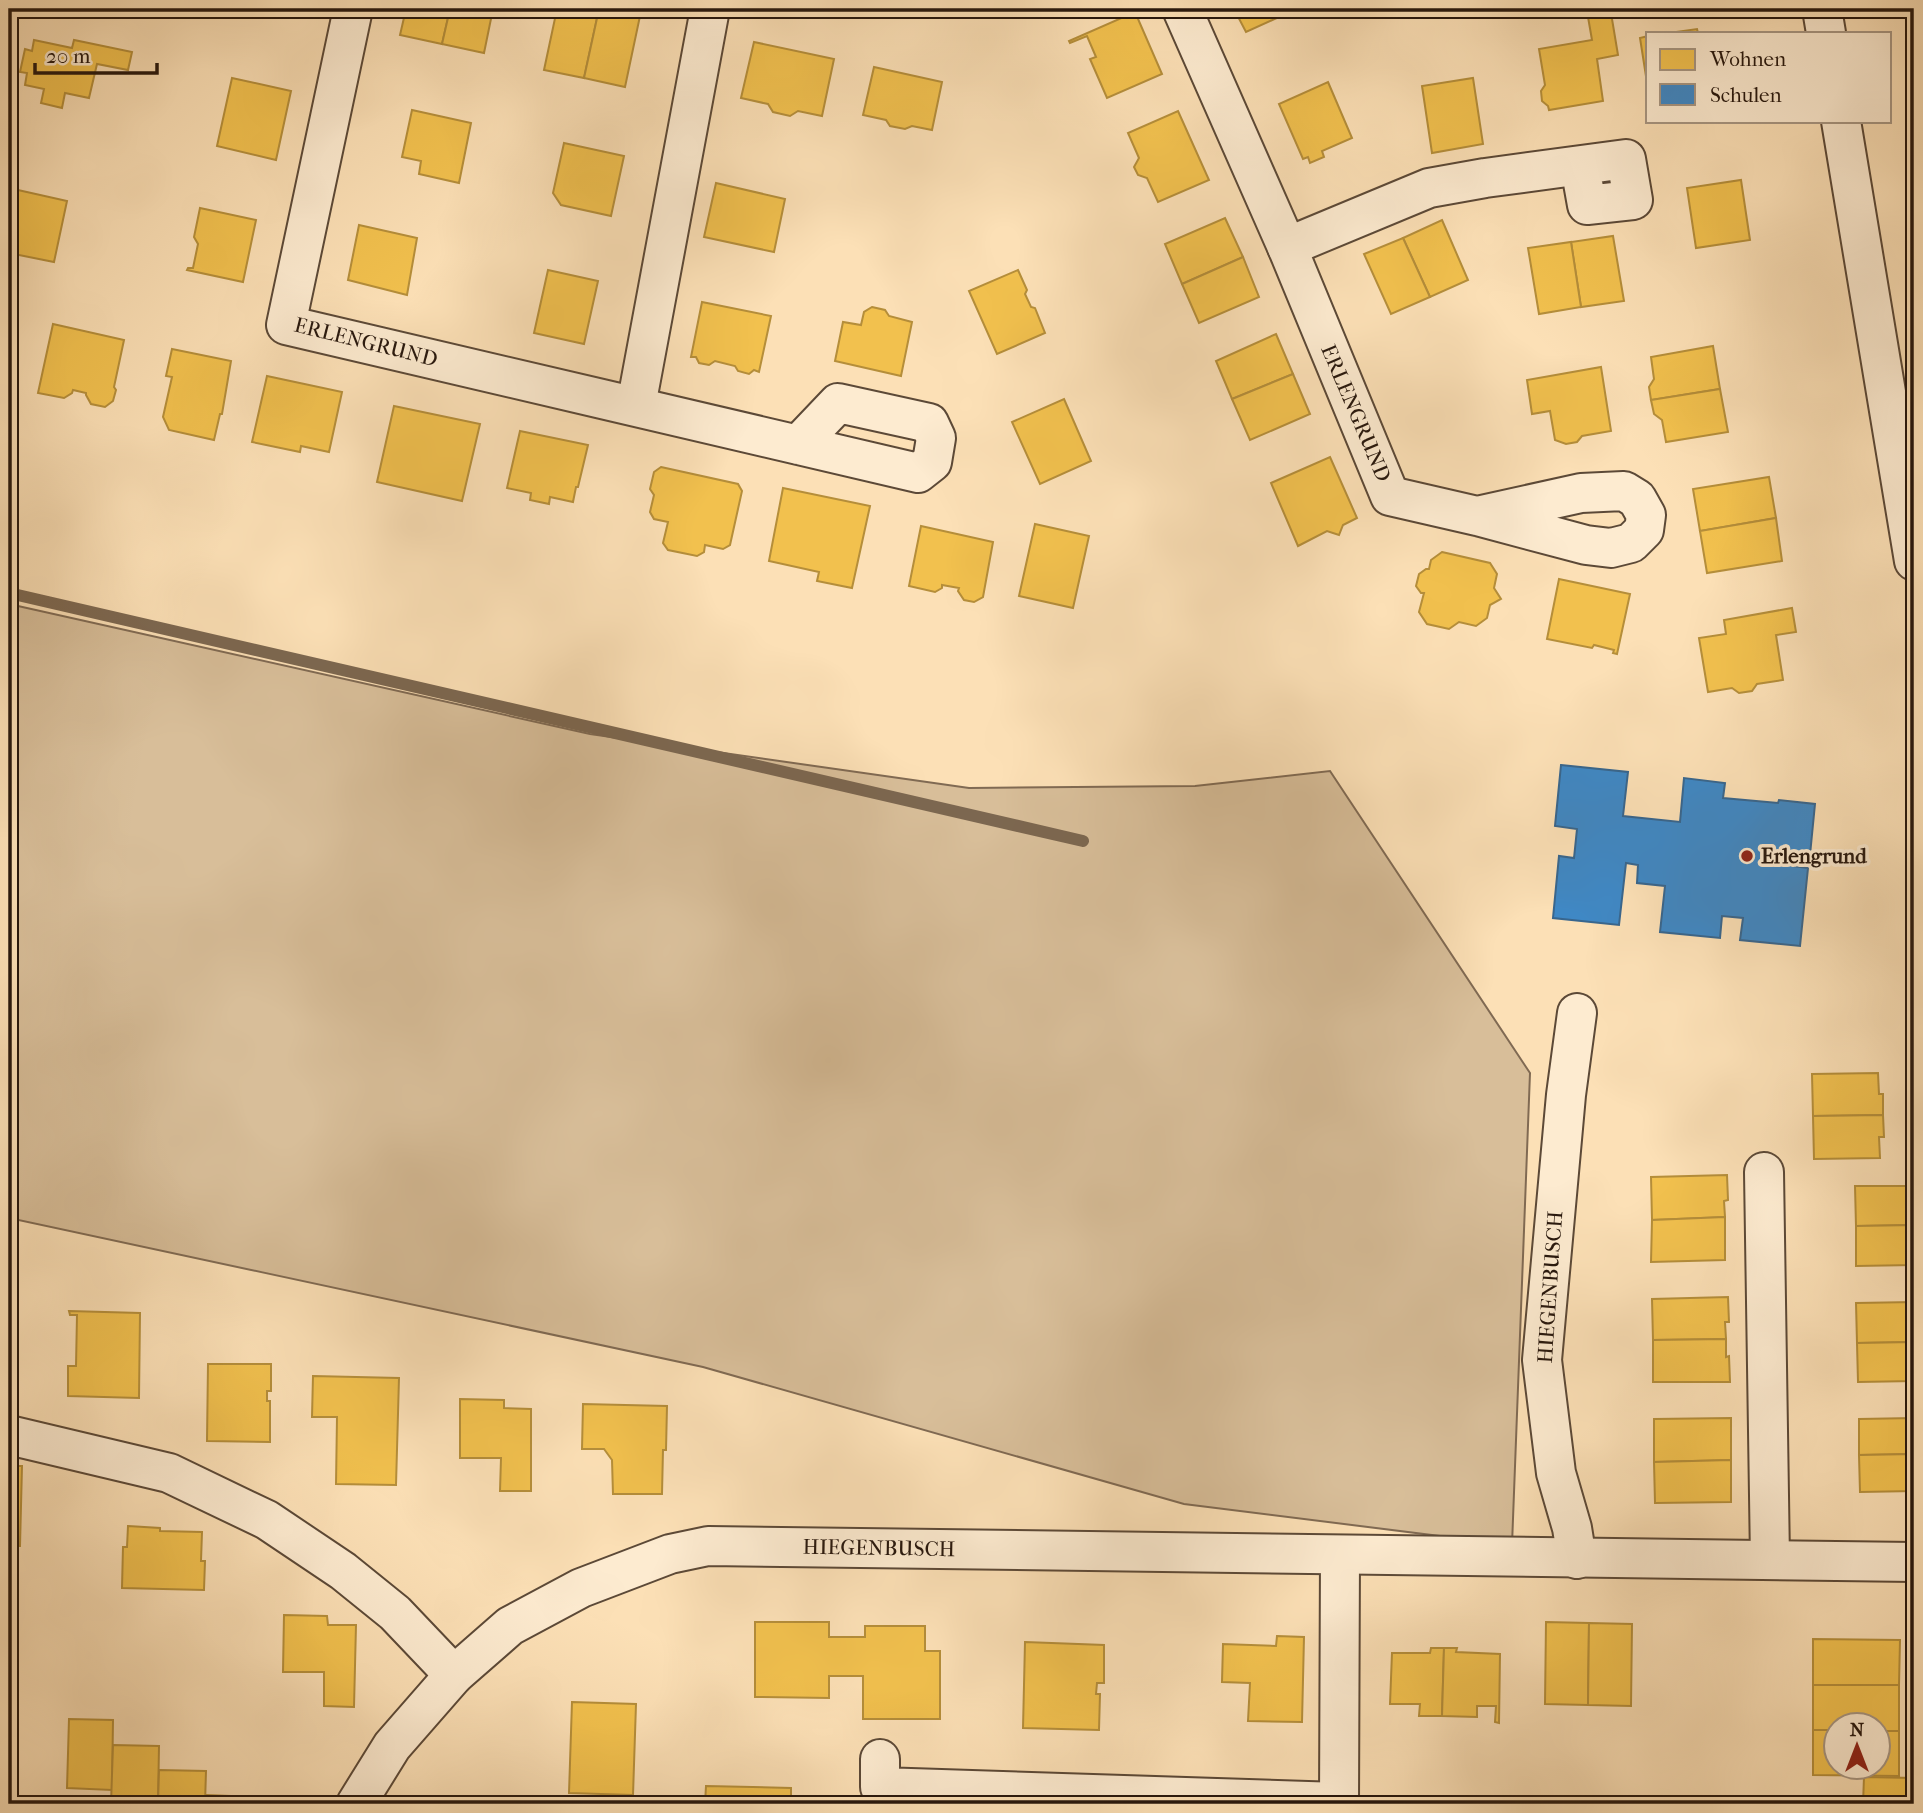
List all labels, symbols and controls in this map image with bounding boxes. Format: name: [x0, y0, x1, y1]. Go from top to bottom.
scale bar: [35, 32, 158, 76]
legend: [1646, 32, 1892, 122]
text: 20 m: [46, 44, 91, 68]
text: Wohnen: [1709, 47, 1786, 71]
text: Schulen: [1710, 83, 1782, 107]
street label: ERLENGRUND: [292, 313, 440, 371]
street label: ERLENGRUND: [1316, 341, 1396, 485]
place label: Erlengrund: [1761, 844, 1867, 868]
marker: Erlengrund: [1739, 848, 1755, 864]
street label: HIEGENBUSCH: [1533, 1210, 1567, 1364]
street label: HIEGENBUSCH: [802, 1535, 956, 1561]
north arrow: [1822, 1712, 1892, 1782]
text: N: [1850, 1719, 1865, 1741]

